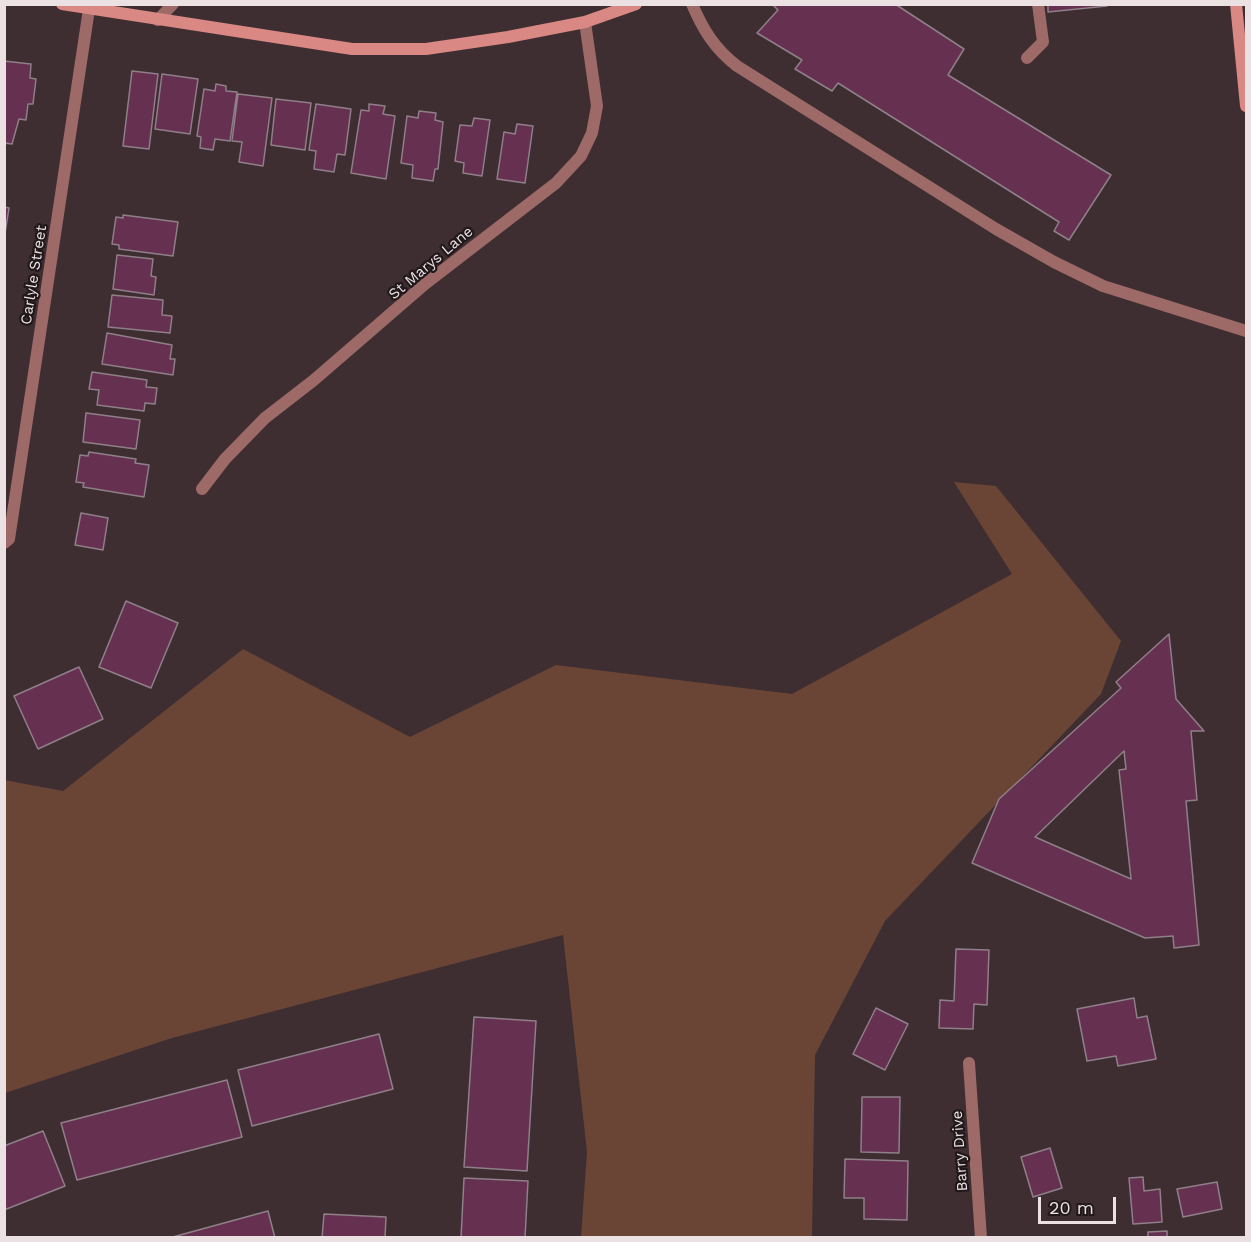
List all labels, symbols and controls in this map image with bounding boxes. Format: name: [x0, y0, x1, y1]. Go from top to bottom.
street label: St Marys Lane: [385, 223, 477, 303]
street label: Carlyle Street: [17, 224, 51, 326]
street label: Barry Drive: [948, 1110, 972, 1192]
scale bar: [1041, 1185, 1119, 1223]
text: 20 m: [1049, 1197, 1094, 1218]

